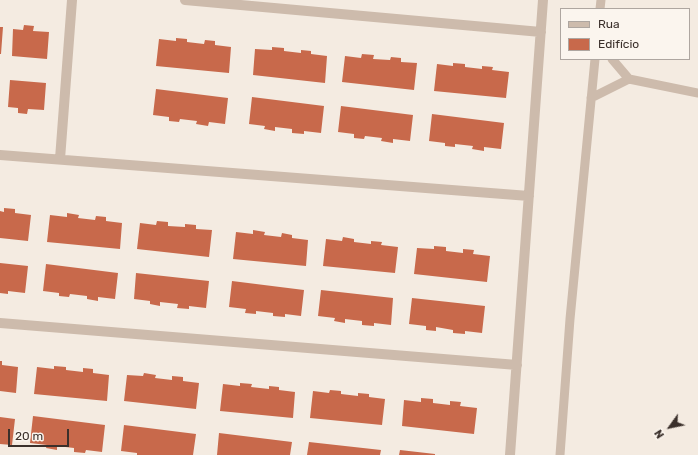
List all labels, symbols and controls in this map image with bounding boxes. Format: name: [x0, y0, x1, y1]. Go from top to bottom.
legend: [560, 8, 690, 60]
text: Rua: [598, 17, 620, 31]
text: Edifício: [598, 37, 639, 51]
north arrow: [650, 407, 690, 447]
scale bar: [10, 421, 71, 447]
text: N: [652, 427, 667, 441]
text: 20 m: [15, 429, 43, 443]

